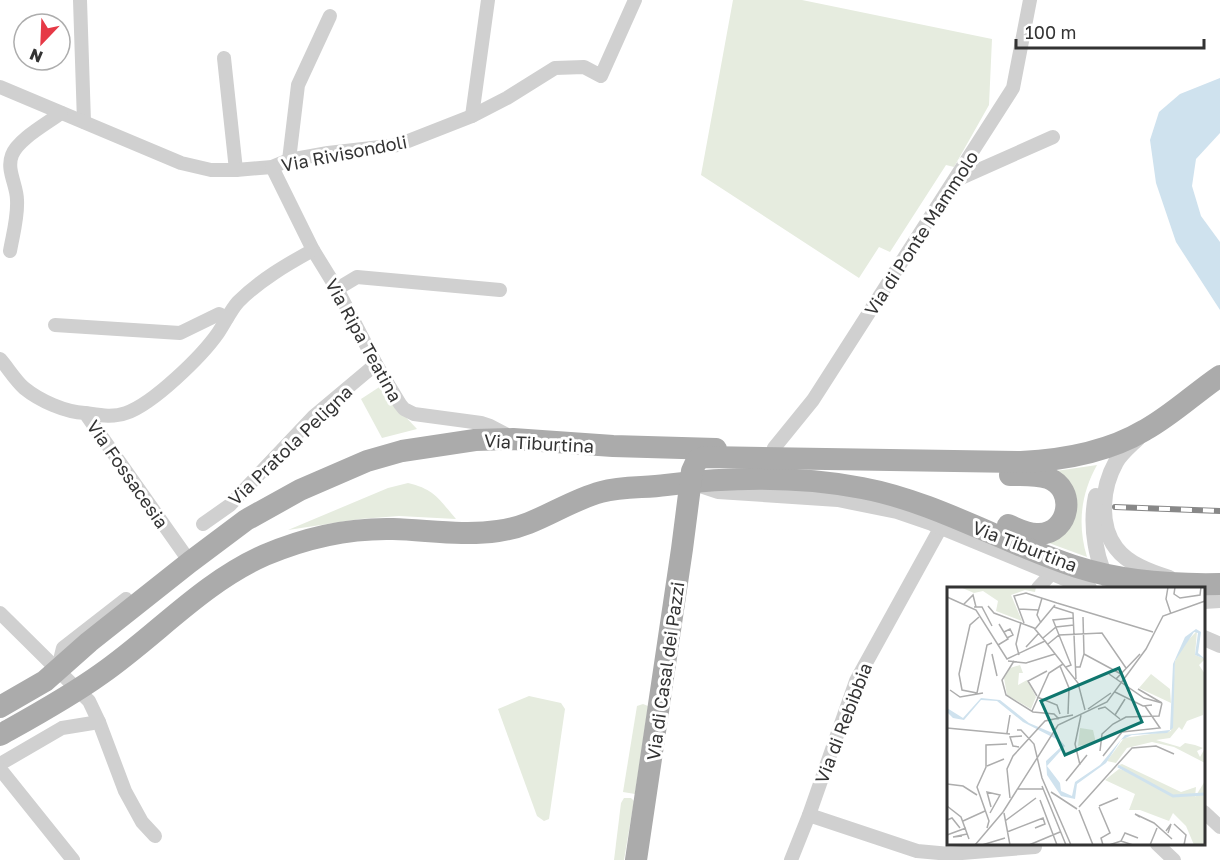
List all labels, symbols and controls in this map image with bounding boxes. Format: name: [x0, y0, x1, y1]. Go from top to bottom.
north arrow: [12, 12, 72, 72]
scale bar: [1016, 12, 1204, 50]
text: 100 m: [1025, 21, 1076, 43]
text: N: [27, 44, 46, 67]
street label: Via Rivisondoli: [279, 130, 409, 176]
street label: Via di Ponte Mammolo: [859, 146, 983, 320]
street label: Via Ripa Teatina: [321, 274, 407, 406]
street label: Via Pratola Peligna: [224, 380, 356, 510]
street label: Via Fossacesia: [83, 416, 173, 532]
street label: Via Tiburtina: [483, 429, 595, 457]
street label: Via Tiburtina: [970, 516, 1080, 576]
street label: Via di Casal dei Pazzi: [642, 580, 688, 762]
inset map: [947, 587, 1205, 845]
street label: Via di Rebibbia: [810, 660, 876, 786]

